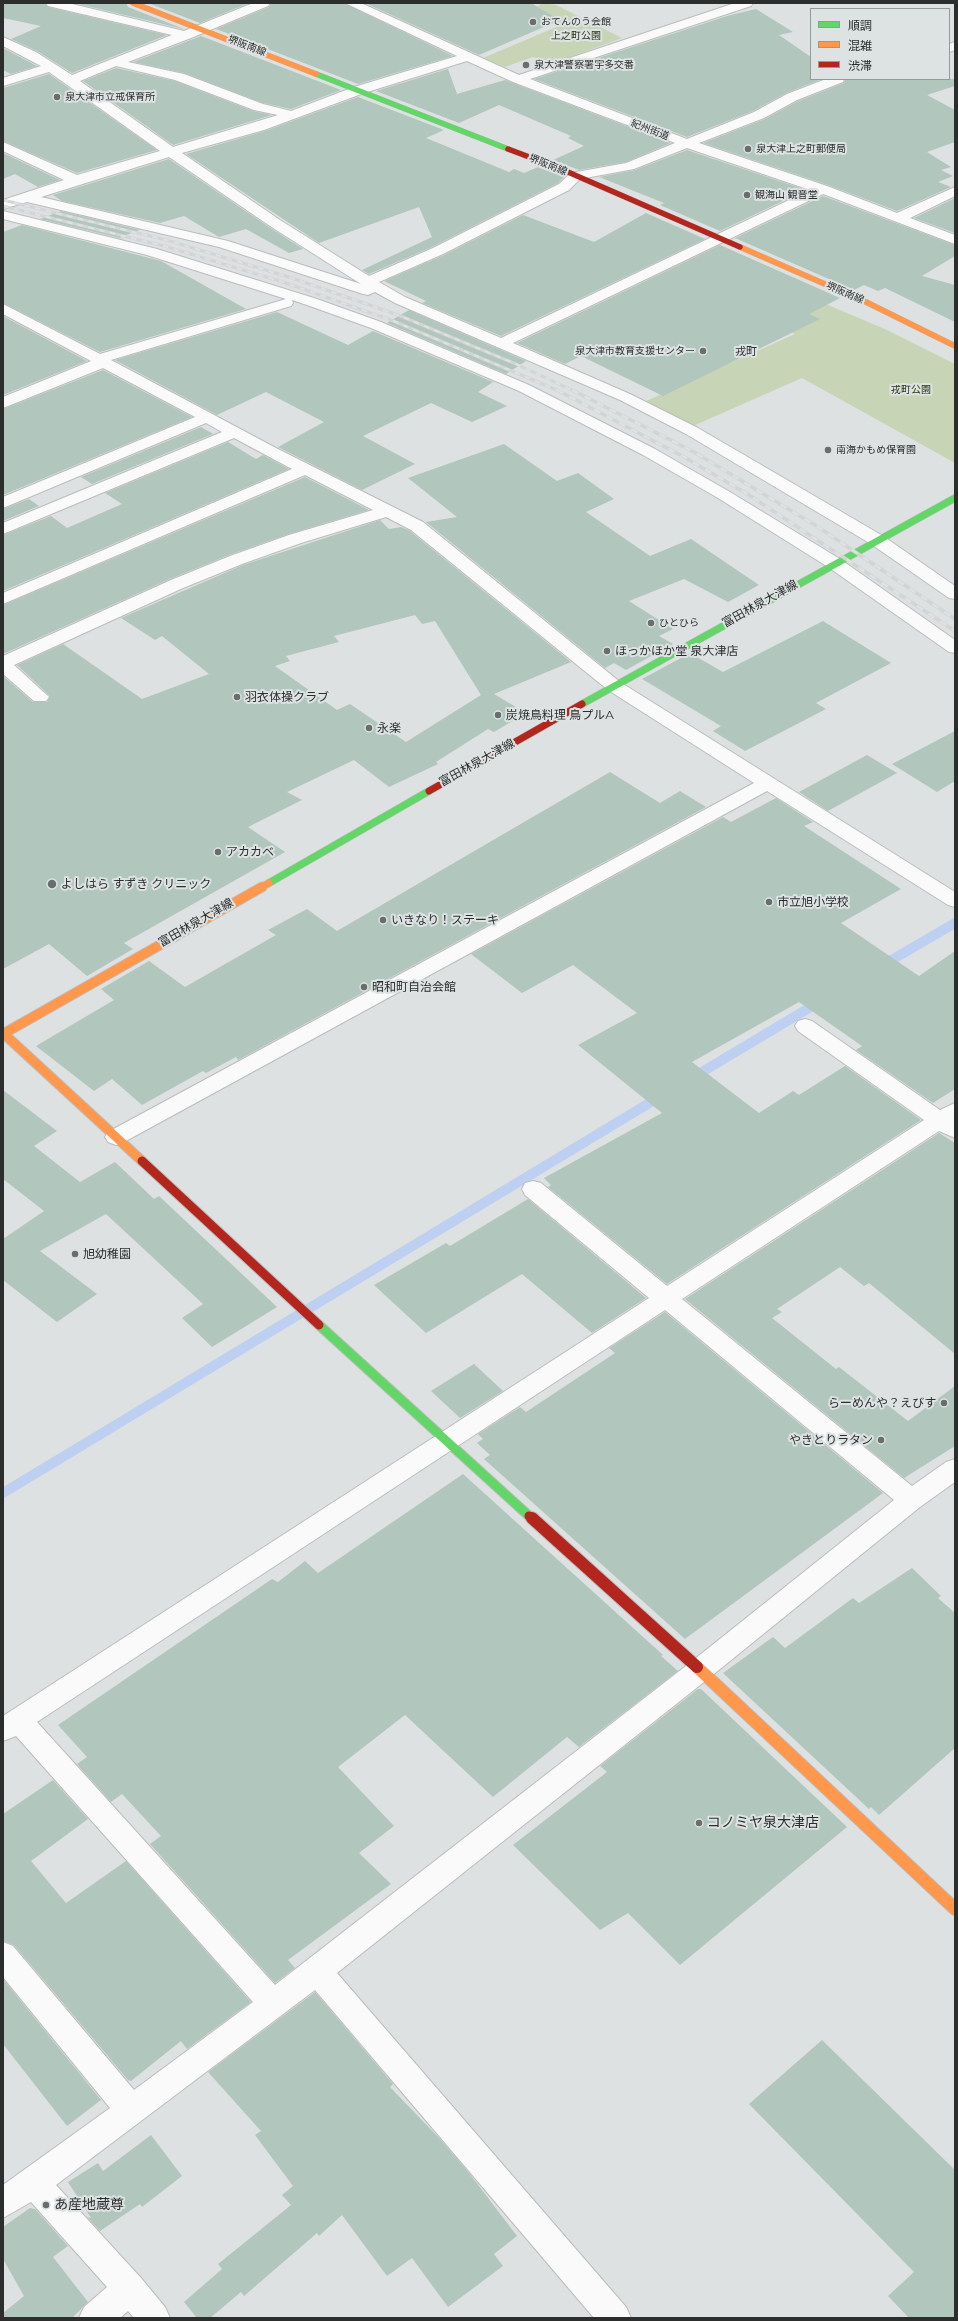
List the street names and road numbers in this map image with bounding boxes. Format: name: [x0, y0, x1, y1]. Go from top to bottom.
street label: 堺阪南線: [226, 33, 268, 59]
street label: 紀州街道: [629, 117, 671, 143]
street label: 堺阪南線: [527, 152, 569, 178]
street label: 堺阪南線: [824, 280, 866, 306]
street label: 富田林泉大津線: [720, 577, 800, 631]
street label: 富田林泉大津線: [437, 736, 517, 790]
street label: 富田林泉大津線: [156, 896, 236, 950]

